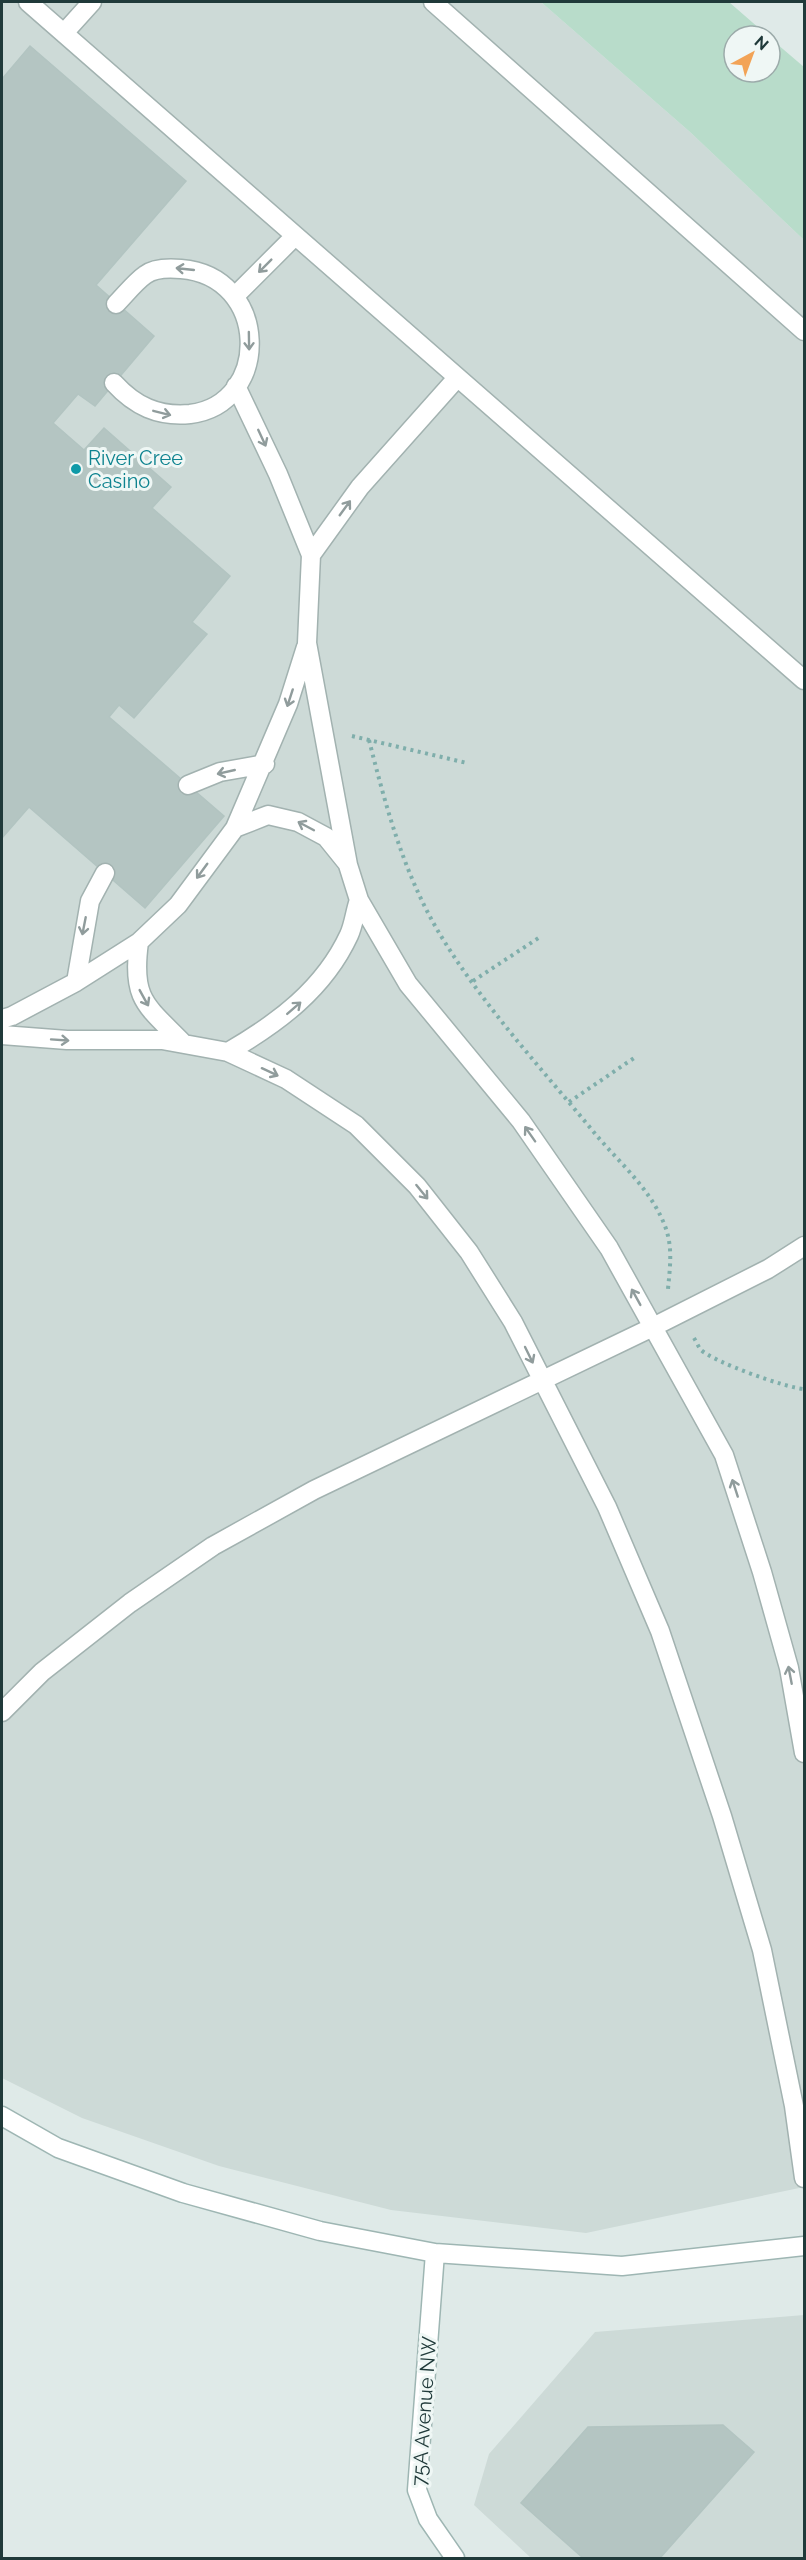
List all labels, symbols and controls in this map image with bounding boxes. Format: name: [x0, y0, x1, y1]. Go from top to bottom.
north arrow: [722, 24, 782, 84]
text: N: [751, 32, 772, 54]
one-way arrow: [258, 259, 272, 274]
one-way arrow: [175, 263, 195, 274]
one-way arrow: [243, 330, 255, 350]
one-way arrow: [152, 408, 171, 420]
one-way arrow: [256, 429, 268, 447]
place label: River Cree Casino: [88, 446, 183, 493]
marker: River Cree Casino: [69, 462, 83, 476]
one-way arrow: [339, 500, 351, 516]
one-way arrow: [284, 688, 295, 707]
one-way arrow: [216, 766, 235, 778]
one-way arrow: [297, 820, 315, 831]
one-way arrow: [196, 863, 209, 879]
one-way arrow: [78, 915, 89, 935]
one-way arrow: [138, 989, 150, 1006]
one-way arrow: [286, 1001, 302, 1014]
one-way arrow: [49, 1034, 69, 1045]
one-way arrow: [261, 1066, 279, 1078]
one-way arrow: [524, 1126, 536, 1142]
one-way arrow: [415, 1184, 428, 1200]
one-way arrow: [630, 1289, 642, 1306]
one-way arrow: [523, 1345, 535, 1363]
one-way arrow: [728, 1479, 739, 1498]
one-way arrow: [784, 1666, 795, 1686]
street label: 75A Avenue NW: [407, 2335, 441, 2487]

